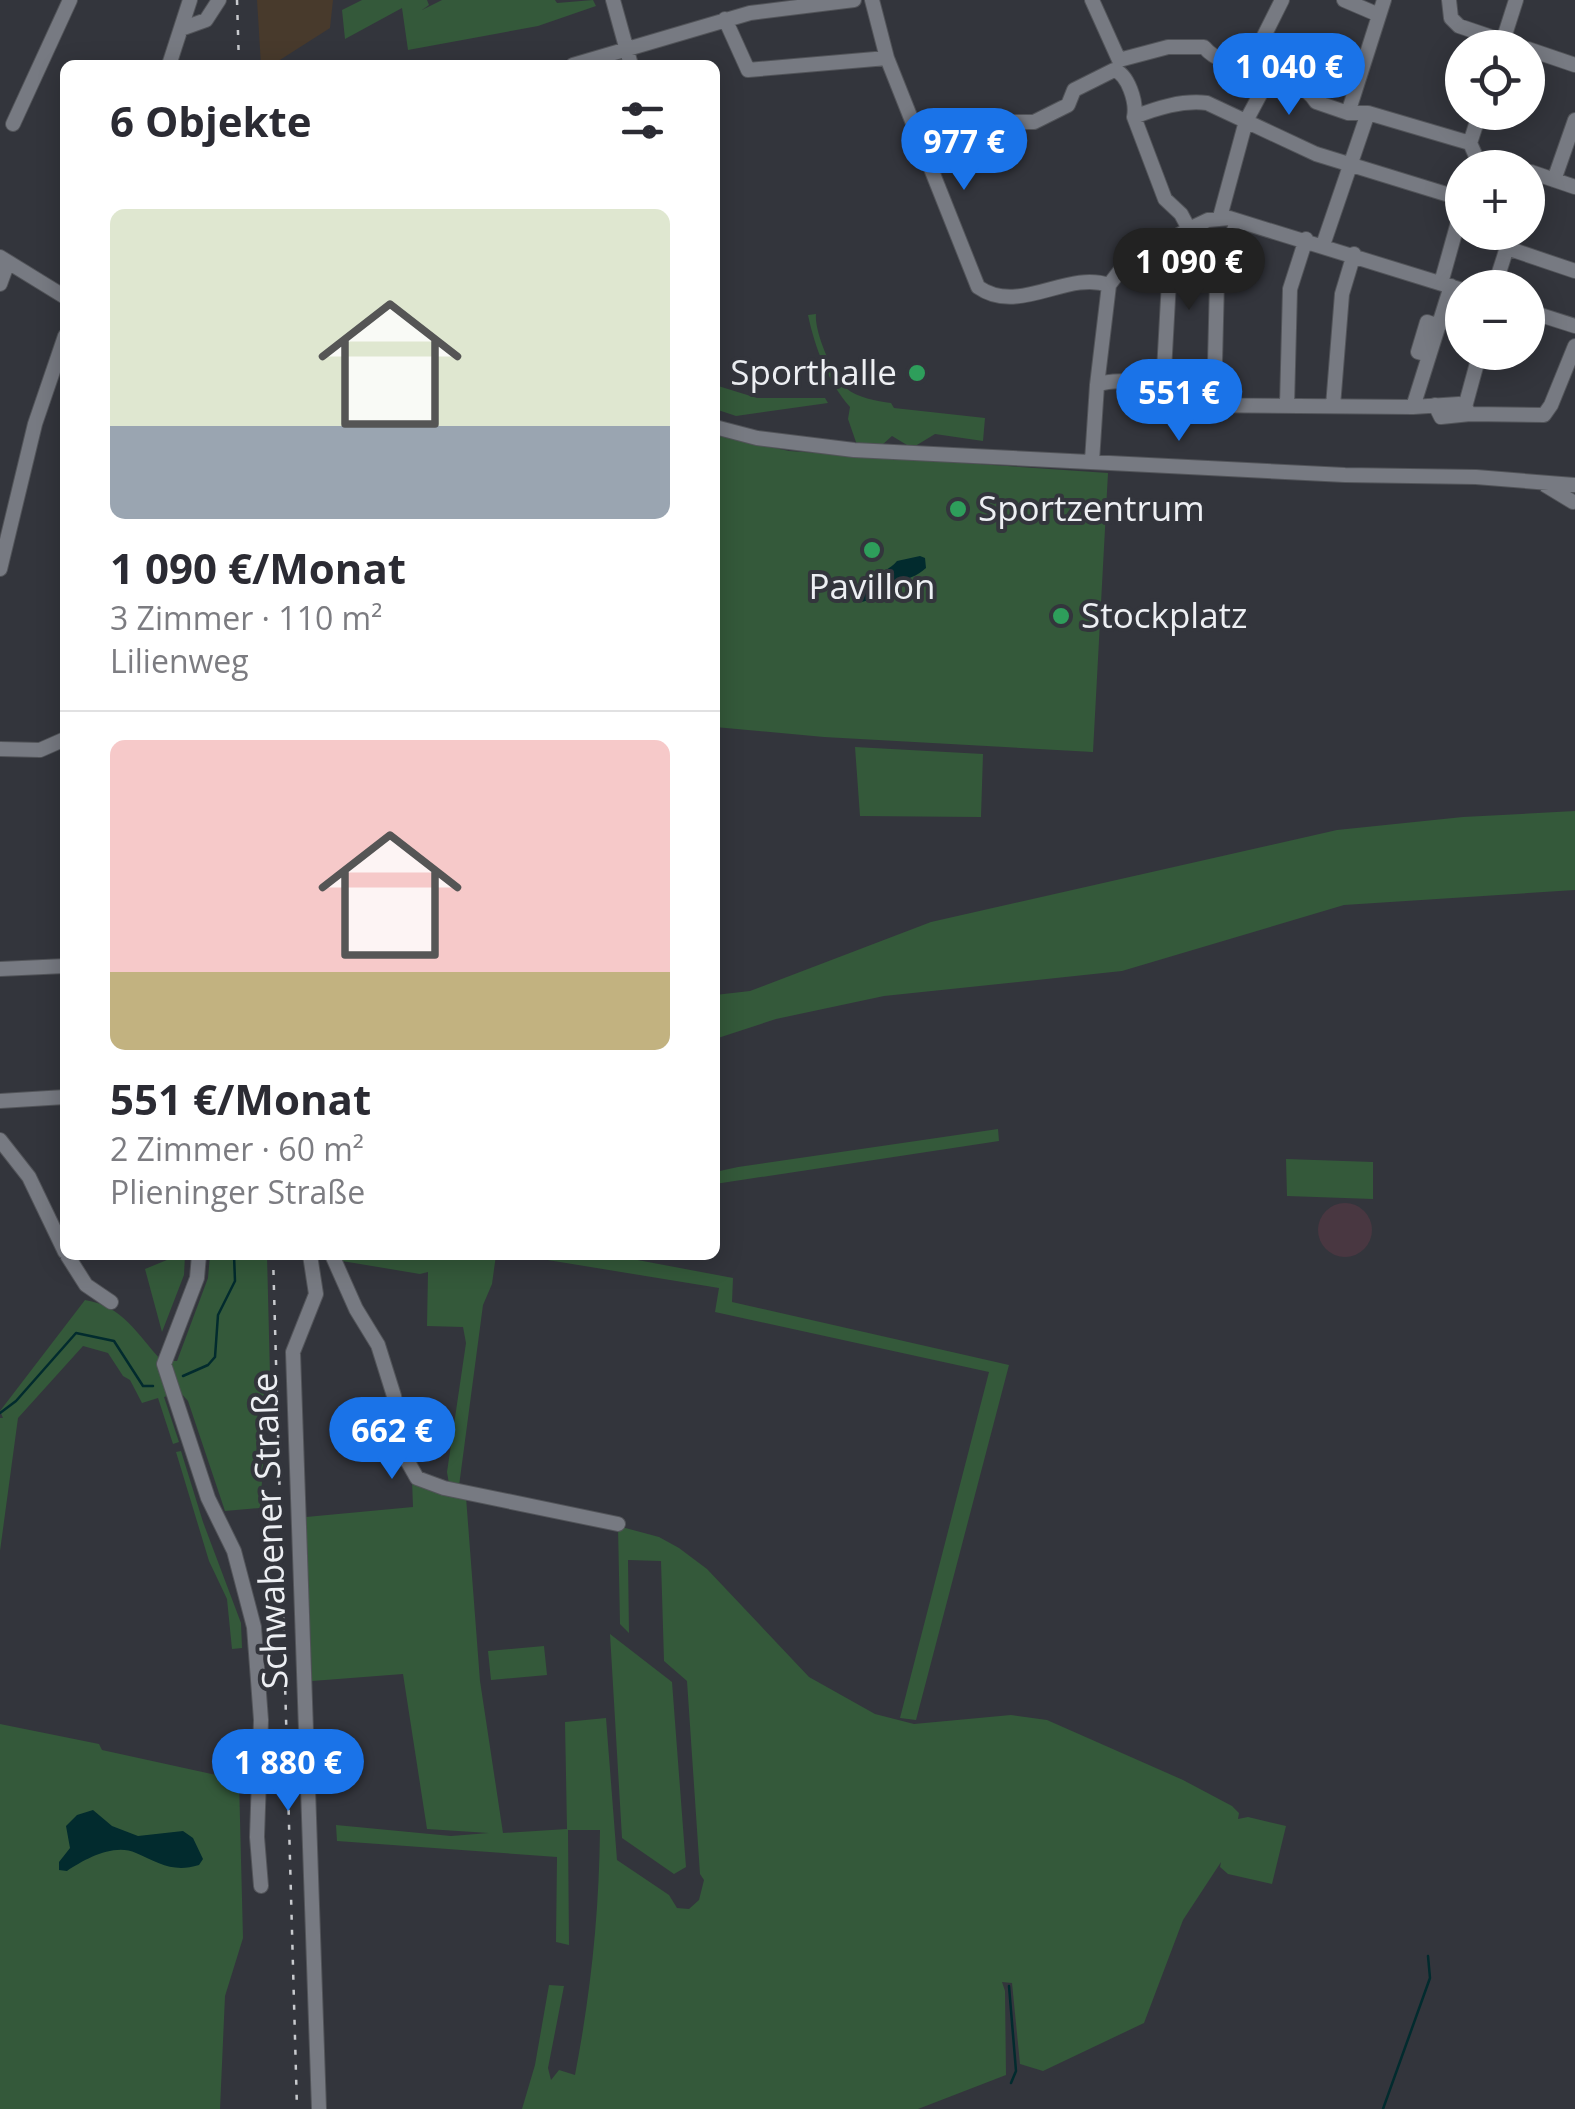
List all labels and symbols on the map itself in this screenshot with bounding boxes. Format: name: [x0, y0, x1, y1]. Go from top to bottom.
pin: 1 040 €: [1197, 33, 1381, 118]
pin: 977 €: [894, 108, 1034, 193]
pin: 1 090 €: [1097, 228, 1281, 313]
place label: Sporthalle: [730, 348, 897, 395]
pin: 551 €: [1109, 359, 1249, 444]
marker: Sporthalle: [906, 362, 928, 384]
place label: Sportzentrum: [978, 484, 1205, 531]
marker: Sportzentrum: [947, 498, 969, 520]
marker: Pavillon: [861, 539, 883, 561]
place label: Pavillon: [808, 562, 936, 609]
place label: Stockplatz: [1081, 591, 1247, 638]
marker: Stockplatz: [1050, 605, 1072, 627]
street label: Schwabener Straße: [239, 1372, 298, 1690]
pin: 662 €: [322, 1397, 462, 1482]
pin: 1 880 €: [196, 1729, 380, 1814]

